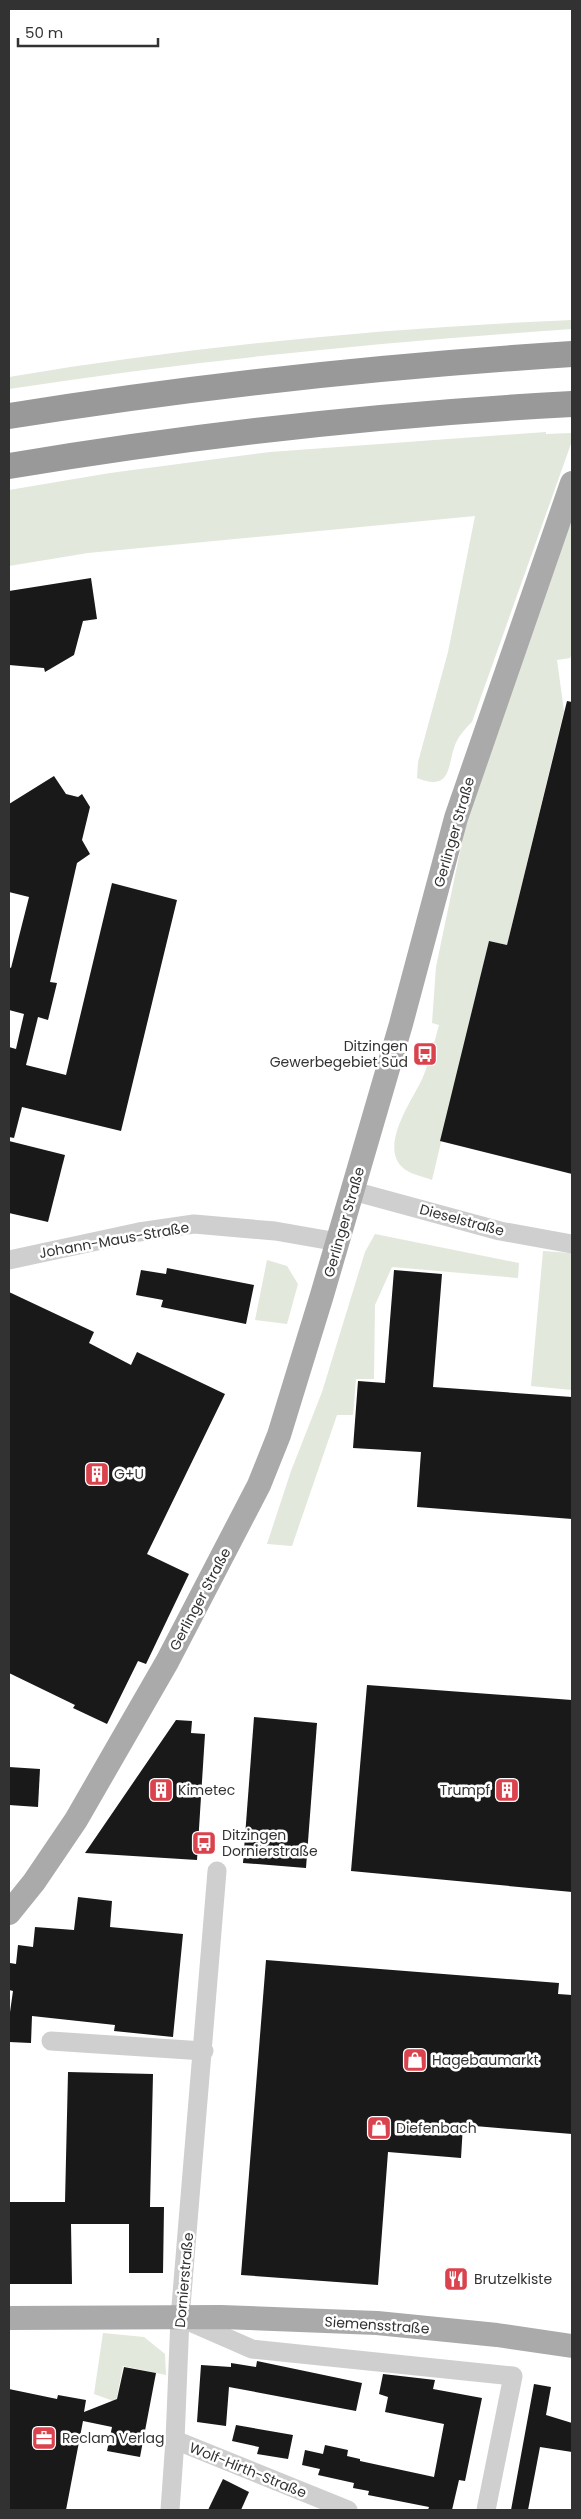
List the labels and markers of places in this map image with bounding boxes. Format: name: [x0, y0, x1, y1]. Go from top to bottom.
place label: Ditzingen Gewerbegebiet Süd: [270, 1036, 408, 1072]
bus stop icon: Ditzingen Gewerbegebiet Süd: [412, 1041, 438, 1067]
building icon: G+U: [84, 1461, 110, 1487]
place label: G+U: [114, 1464, 144, 1484]
building icon: Kimetec: [148, 1777, 174, 1803]
building icon: Trumpf: [494, 1777, 520, 1803]
place label: Kimetec: [178, 1780, 235, 1800]
place label: Trumpf: [440, 1780, 490, 1800]
place label: Ditzingen Dornierstraße: [222, 1825, 318, 1861]
bus stop icon: Ditzingen Dornierstraße: [191, 1830, 217, 1856]
shop icon: Hagebaumarkt: [402, 2047, 428, 2073]
place label: Hagebaumarkt: [432, 2050, 539, 2070]
shop icon: Diefenbach: [366, 2115, 392, 2141]
place label: Diefenbach: [396, 2118, 477, 2138]
restaurant icon: Brutzelkiste: [443, 2266, 469, 2292]
place label: Brutzelkiste: [474, 2269, 552, 2289]
office icon: Reclam Verlag: [31, 2425, 57, 2451]
place label: Reclam Verlag: [62, 2428, 165, 2448]

